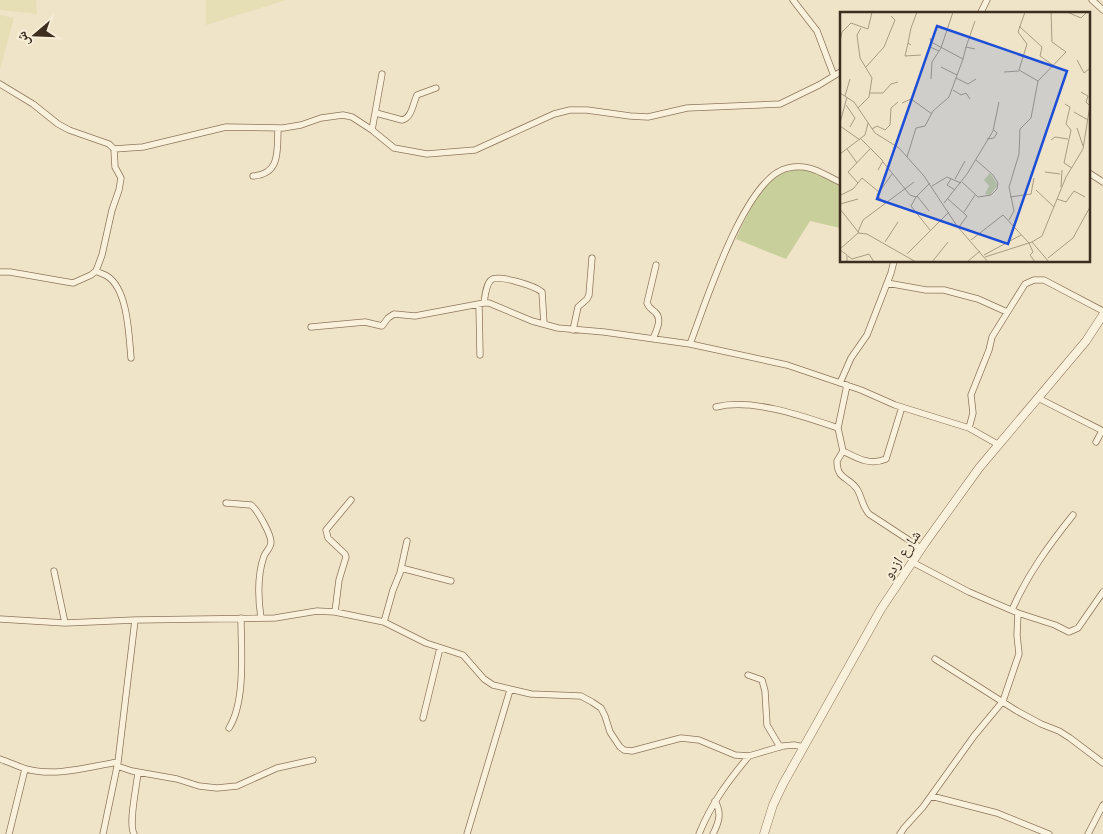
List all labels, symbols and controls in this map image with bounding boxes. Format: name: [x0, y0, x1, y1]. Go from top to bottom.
north arrow: [10, 10, 60, 60]
inset map: [840, 12, 1090, 262]
text: ش: [11, 29, 34, 50]
street label: شارع ازدو: [877, 526, 926, 583]

